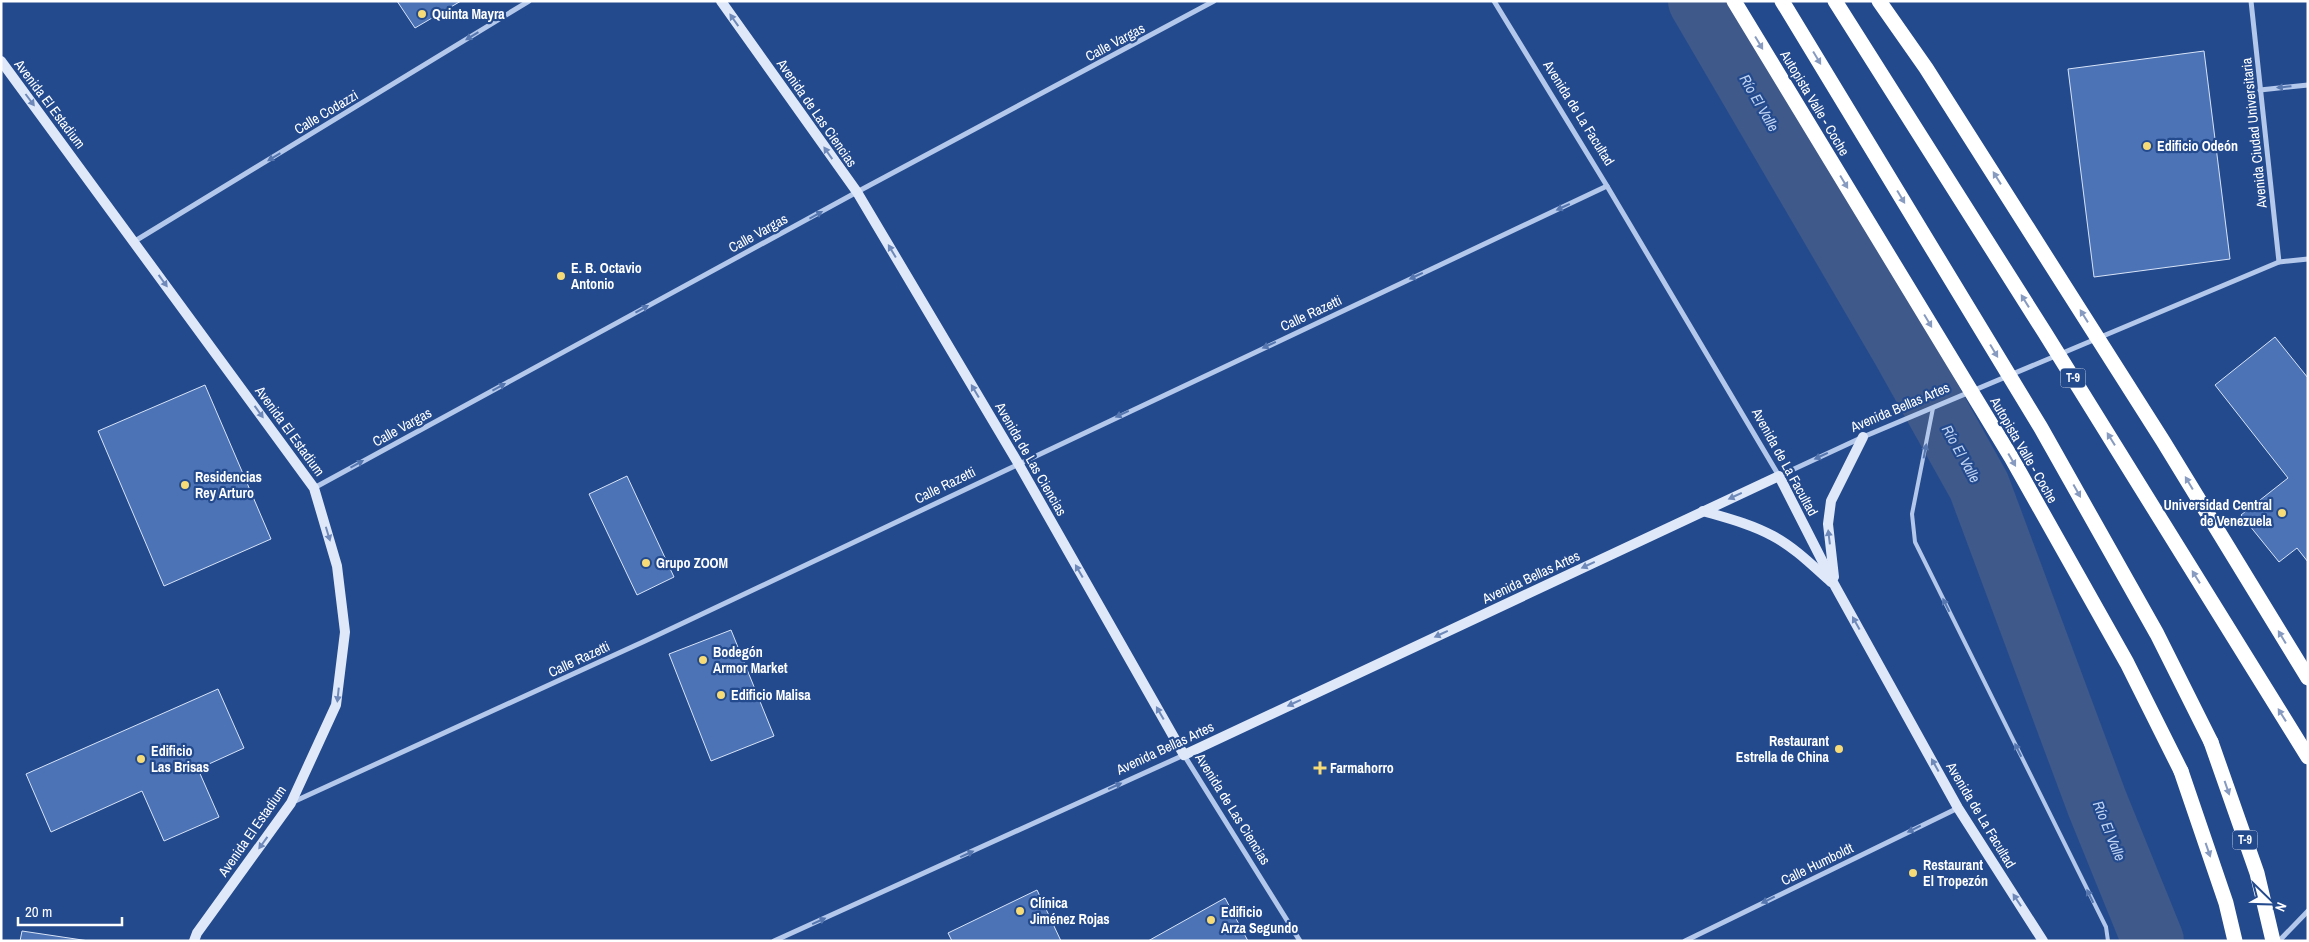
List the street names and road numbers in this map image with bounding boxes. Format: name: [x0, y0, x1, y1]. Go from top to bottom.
street label: Calle Vargas: [1082, 19, 1148, 65]
street label: Autopista Valle - Coche: [1776, 46, 1854, 159]
street label: Avenida El Estadium: [10, 55, 89, 152]
street label: Avenida de Las Ciencias: [772, 55, 861, 171]
street label: Avenida de La Facultad: [1539, 56, 1619, 169]
street label: Avenida Ciudad Universitaria: [2237, 56, 2271, 210]
street label: Calle Codazzi: [291, 86, 361, 138]
street label: Calle Vargas: [725, 209, 791, 257]
street label: Calle Razetti: [1277, 291, 1345, 335]
road number: T-9: [2060, 368, 2086, 388]
street label: Avenida Bellas Artes: [1847, 378, 1952, 436]
street label: Avenida El Estadium: [251, 382, 329, 480]
street label: Autopista Valle - Coche: [1986, 393, 2062, 506]
street label: Avenida de Las Ciencias: [991, 398, 1071, 519]
street label: Calle Vargas: [369, 403, 435, 451]
street label: Avenida de La Facultad: [1747, 404, 1822, 519]
street label: Calle Razetti: [912, 463, 978, 507]
street label: Avenida Bellas Artes: [1478, 546, 1583, 608]
street label: Calle Razetti: [545, 637, 613, 681]
street label: Avenida Bellas Artes: [1112, 717, 1217, 779]
street label: Avenida de Las Ciencias: [1191, 749, 1275, 868]
street label: Avenida de La Facultad: [1942, 758, 2020, 871]
street label: Avenida El Estadium: [213, 782, 290, 881]
road number: T-9: [2232, 830, 2258, 850]
street label: Calle Humboldt: [1778, 839, 1856, 889]

